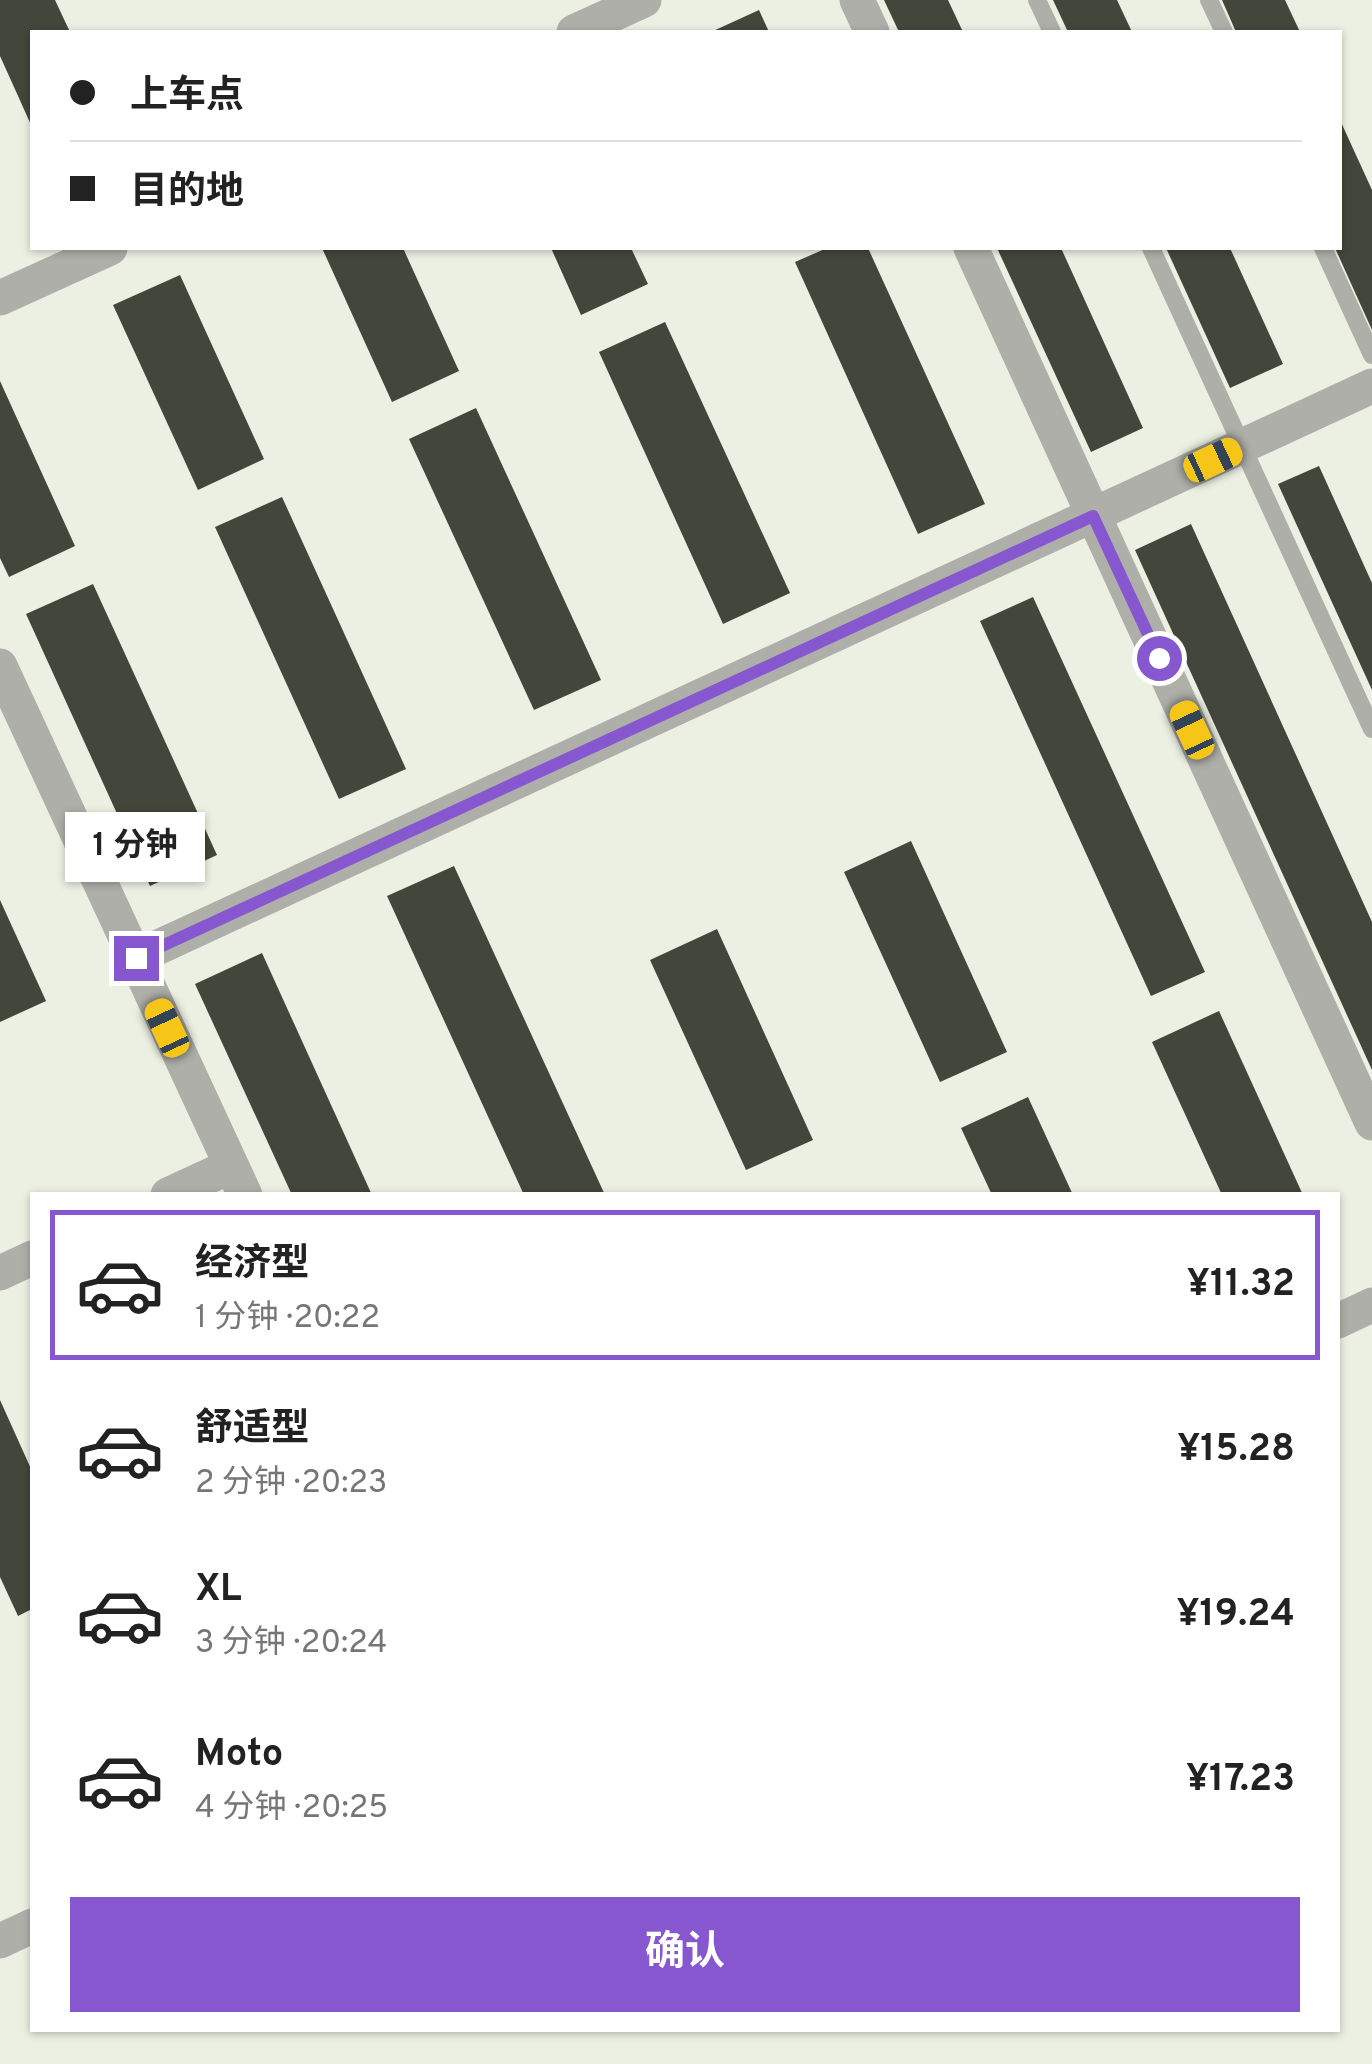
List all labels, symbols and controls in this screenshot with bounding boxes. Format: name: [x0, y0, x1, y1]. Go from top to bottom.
text: 上车点: [130, 73, 244, 122]
text: 目的地: [130, 169, 244, 218]
car: [1179, 434, 1247, 486]
route start: [1137, 636, 1182, 681]
car: [1166, 696, 1218, 764]
callout: 1 分钟: [66, 813, 206, 883]
text: 1 分钟: [93, 827, 177, 867]
route end: [114, 936, 159, 981]
car: [141, 994, 193, 1062]
icon: car: [75, 1240, 165, 1330]
text: 经济型: [195, 1241, 309, 1290]
text: ¥11.32: [1187, 1261, 1295, 1310]
text: 1 分钟 · 20:22: [195, 1299, 380, 1339]
icon: car: [75, 1405, 165, 1495]
text: 舒适型: [195, 1406, 309, 1455]
text: ¥15.28: [1177, 1426, 1295, 1475]
text: 2 分钟 · 20:23: [195, 1464, 387, 1504]
text: XL: [195, 1566, 242, 1615]
icon: car: [75, 1570, 165, 1660]
text: ¥19.24: [1176, 1591, 1295, 1640]
text: 3 分钟 · 20:24: [195, 1624, 387, 1664]
text: Moto: [195, 1731, 283, 1780]
icon: car: [75, 1735, 165, 1825]
text: ¥17.23: [1186, 1756, 1295, 1805]
text: 4 分钟 · 20:25: [195, 1789, 388, 1829]
button: 确认: [70, 1897, 1300, 2012]

